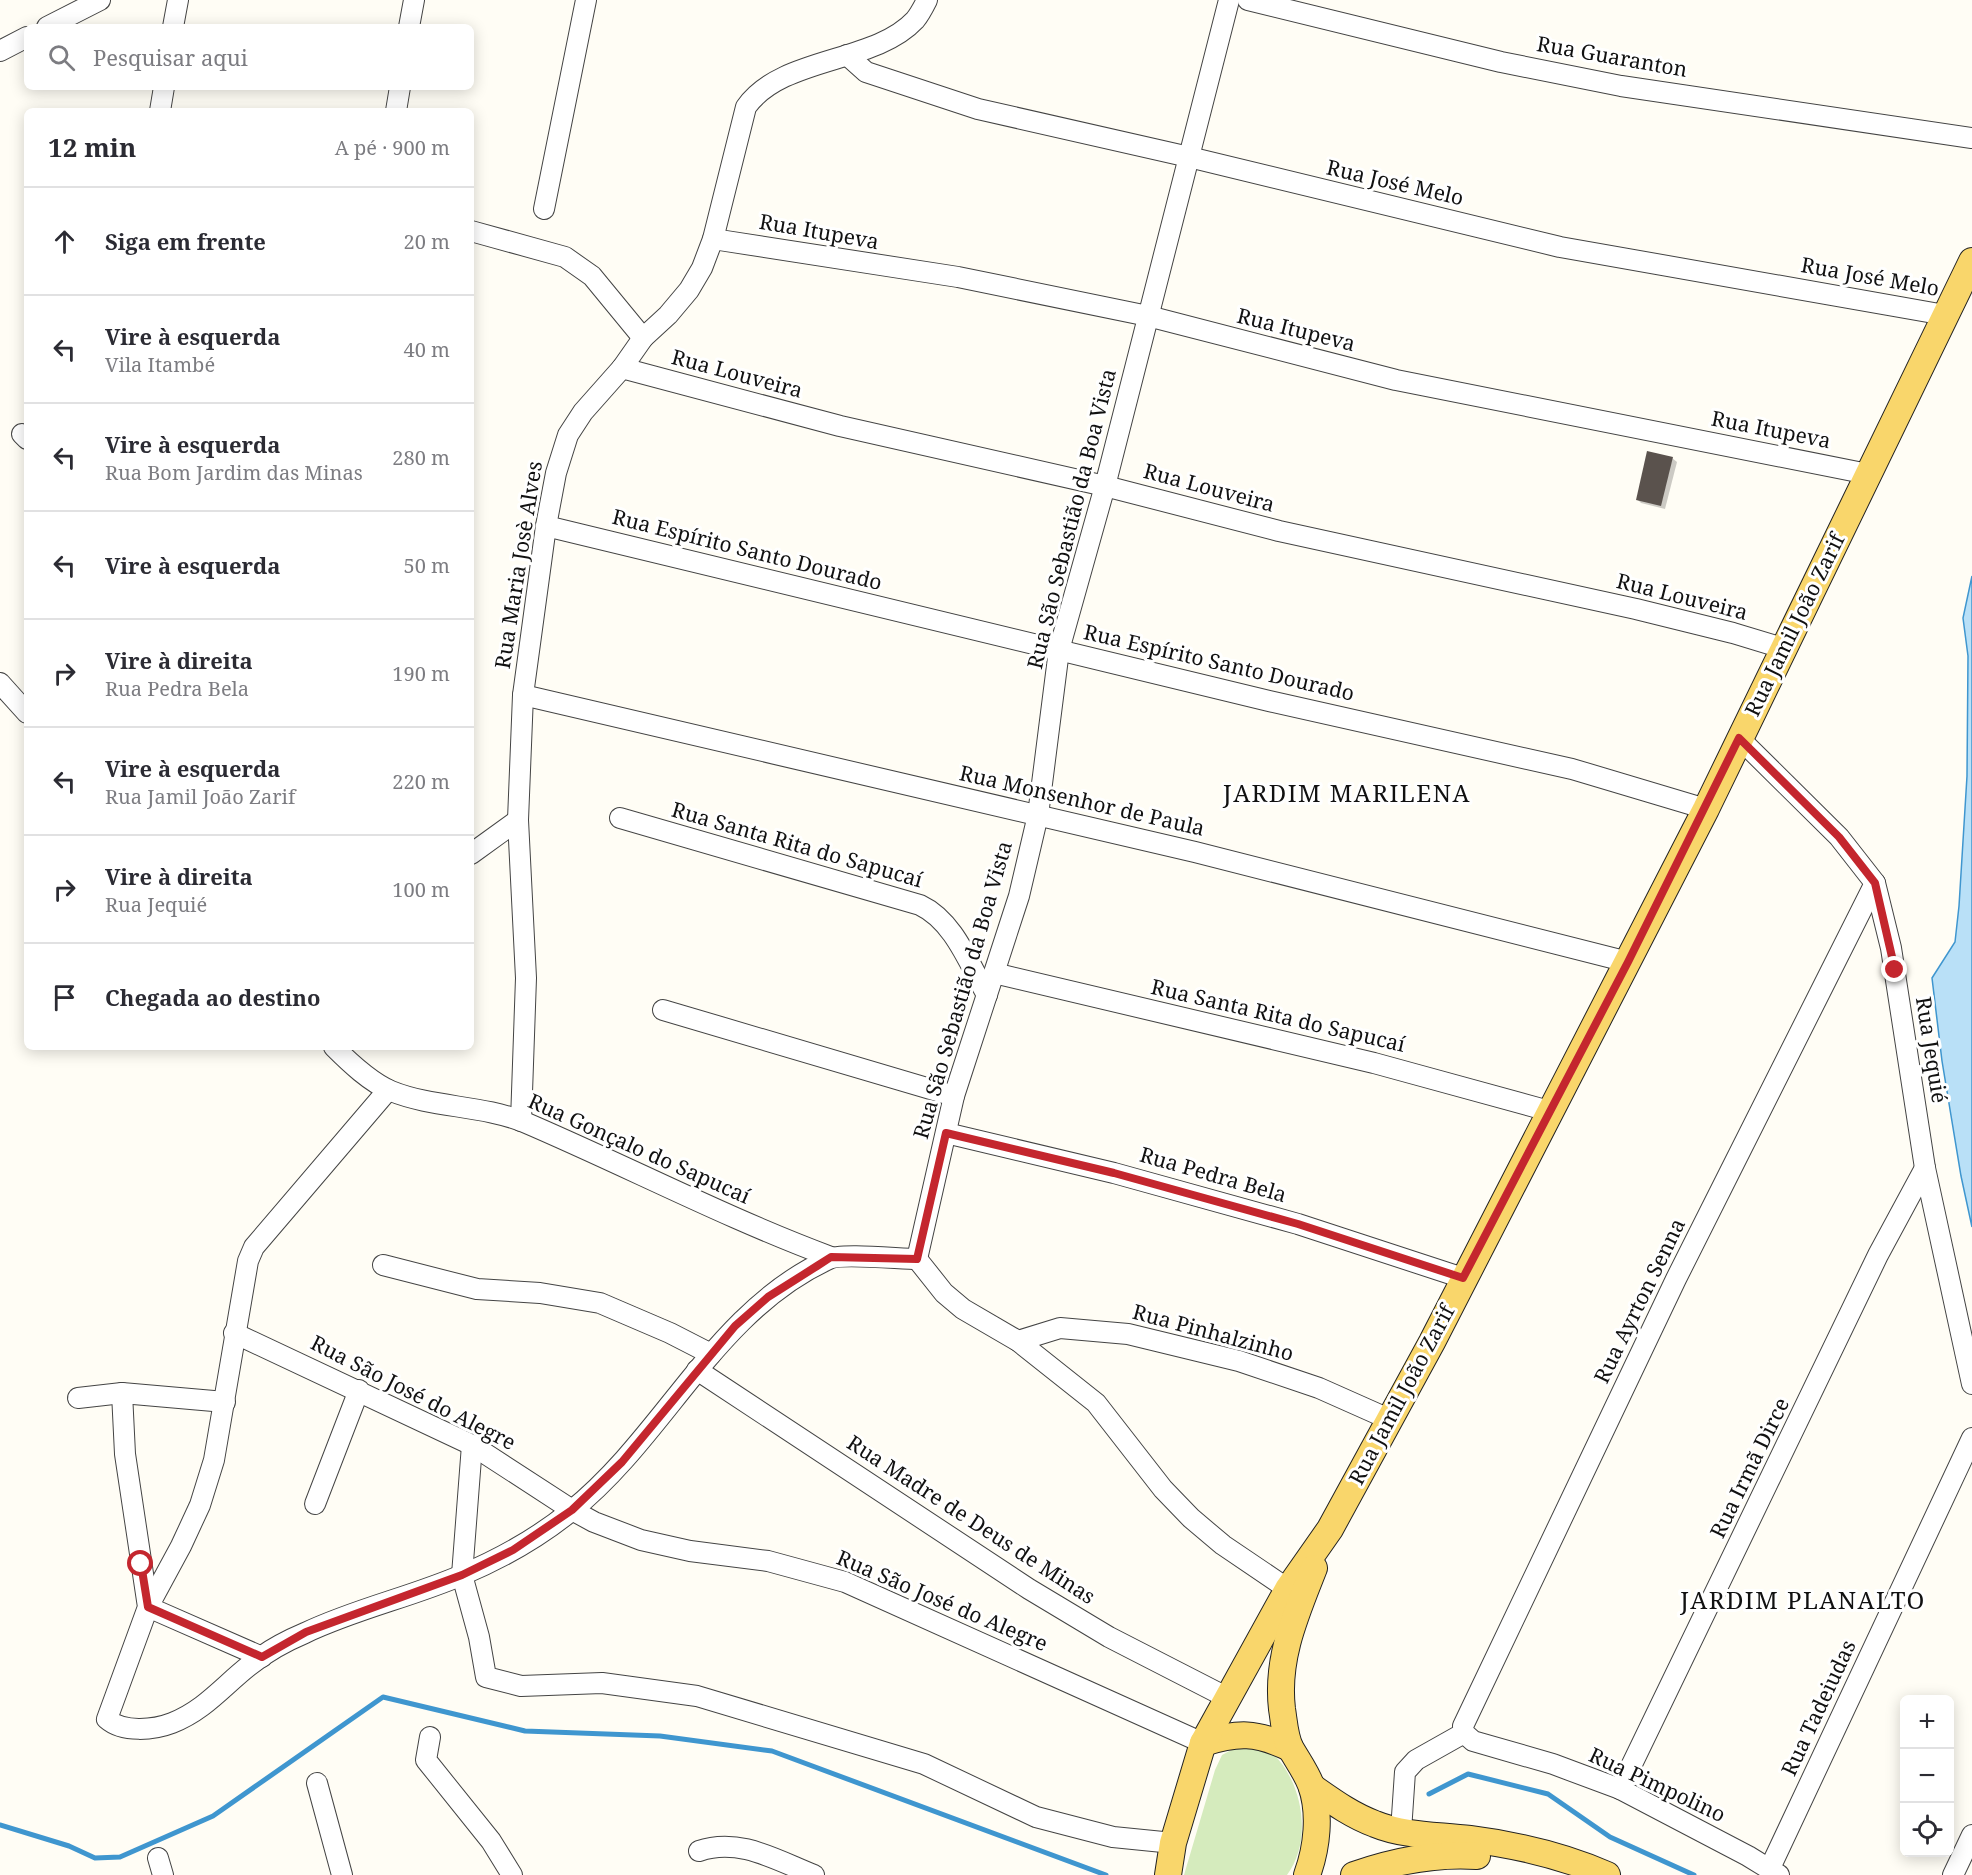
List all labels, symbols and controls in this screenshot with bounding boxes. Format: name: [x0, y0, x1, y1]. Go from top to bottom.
search box: [24, 24, 474, 90]
street label: Rua Guaranton: [1535, 29, 1690, 83]
icon: search: [45, 41, 78, 74]
text: Pesquisar aqui: [93, 42, 248, 72]
text: 12 min: [48, 129, 136, 165]
text: A pé · 900 m: [335, 134, 450, 161]
street label: Rua José Melo: [1324, 153, 1466, 211]
street label: Rua Itupeva: [757, 207, 881, 255]
icon: ahead: [48, 225, 81, 258]
text: Siga em frente: [105, 226, 266, 256]
text: 20 m: [404, 228, 450, 255]
street label: Rua José Melo: [1799, 250, 1941, 302]
street label: Rua Itupeva: [1234, 301, 1358, 357]
text: Vire à esquerda: [105, 321, 281, 351]
icon: left: [48, 333, 81, 366]
text: 40 m: [404, 336, 450, 363]
street label: Rua Louveira: [669, 342, 806, 404]
text: Vila Itambé: [105, 351, 215, 378]
street label: Rua São Sebastião da Boa Vista: [1020, 366, 1122, 672]
street label: Rua Itupeva: [1709, 404, 1833, 454]
text: Vire à esquerda: [105, 429, 281, 459]
icon: left: [48, 441, 81, 474]
text: 280 m: [392, 444, 450, 471]
street label: Rua Louveira: [1141, 456, 1278, 518]
text: Rua Bom Jardim das Minas: [105, 459, 363, 486]
street label: Rua Maria Josè Alves: [488, 459, 548, 671]
street label: Rua Espírito Santo Dourado: [609, 502, 885, 596]
street label: Rua Jamil João Zarif: [1738, 527, 1851, 721]
icon: left: [48, 549, 81, 582]
text: Vire à esquerda: [105, 550, 281, 580]
text: 50 m: [404, 552, 450, 579]
street label: Rua Louveira: [1614, 566, 1751, 626]
street label: Rua Espírito Santo Dourado: [1081, 617, 1357, 707]
text: Vire à direita: [105, 645, 253, 675]
icon: right: [48, 657, 81, 690]
text: 190 m: [392, 660, 450, 687]
text: Rua Pedra Bela: [105, 675, 249, 702]
text: Vire à esquerda: [105, 753, 281, 783]
street label: Rua Monsenhor de Paula: [957, 758, 1207, 842]
icon: left: [48, 765, 81, 798]
text: 220 m: [392, 768, 450, 795]
district label: JARDIM MARILENA: [1222, 776, 1471, 809]
text: Rua Jamil João Zarif: [105, 783, 295, 810]
street label: Rua Santa Rita do Sapucaí: [669, 795, 926, 893]
street label: Rua São Sebastião da Boa Vista: [906, 838, 1018, 1142]
text: Vire à direita: [105, 861, 253, 891]
icon: right: [48, 873, 81, 906]
text: 100 m: [392, 876, 450, 903]
text: Rua Jequié: [105, 891, 207, 918]
route end: [1881, 956, 1907, 982]
street label: Rua Santa Rita do Sapucaí: [1148, 972, 1408, 1058]
icon: arrive: [48, 981, 81, 1014]
text: Chegada ao destino: [105, 982, 320, 1012]
street label: Rua Jequié: [1910, 995, 1954, 1105]
street label: Rua Gonçalo do Sapucaí: [524, 1086, 755, 1210]
street label: Rua Pedra Bela: [1137, 1140, 1290, 1208]
street label: Rua Ayrton Senna: [1587, 1214, 1691, 1388]
street label: Rua Pinhalzinho: [1130, 1297, 1297, 1367]
street label: Rua Jamil João Zarif: [1342, 1298, 1461, 1489]
street label: Rua São José do Alegre: [306, 1328, 521, 1456]
street label: Rua Irmã Dirce: [1703, 1393, 1795, 1542]
street label: Rua Madre de Deus de Minas: [842, 1428, 1101, 1610]
street label: Rua São José do Alegre: [833, 1543, 1052, 1657]
route start: [127, 1550, 153, 1576]
district label: JARDIM PLANALTO: [1679, 1583, 1926, 1616]
street label: Rua Tadeiudas: [1774, 1635, 1862, 1780]
map controls: [1900, 1695, 1954, 1857]
button: +: [1900, 1695, 1954, 1749]
street label: Rua Pimpolino: [1585, 1740, 1730, 1828]
button: −: [1900, 1749, 1954, 1803]
button: locate: [1900, 1803, 1954, 1857]

